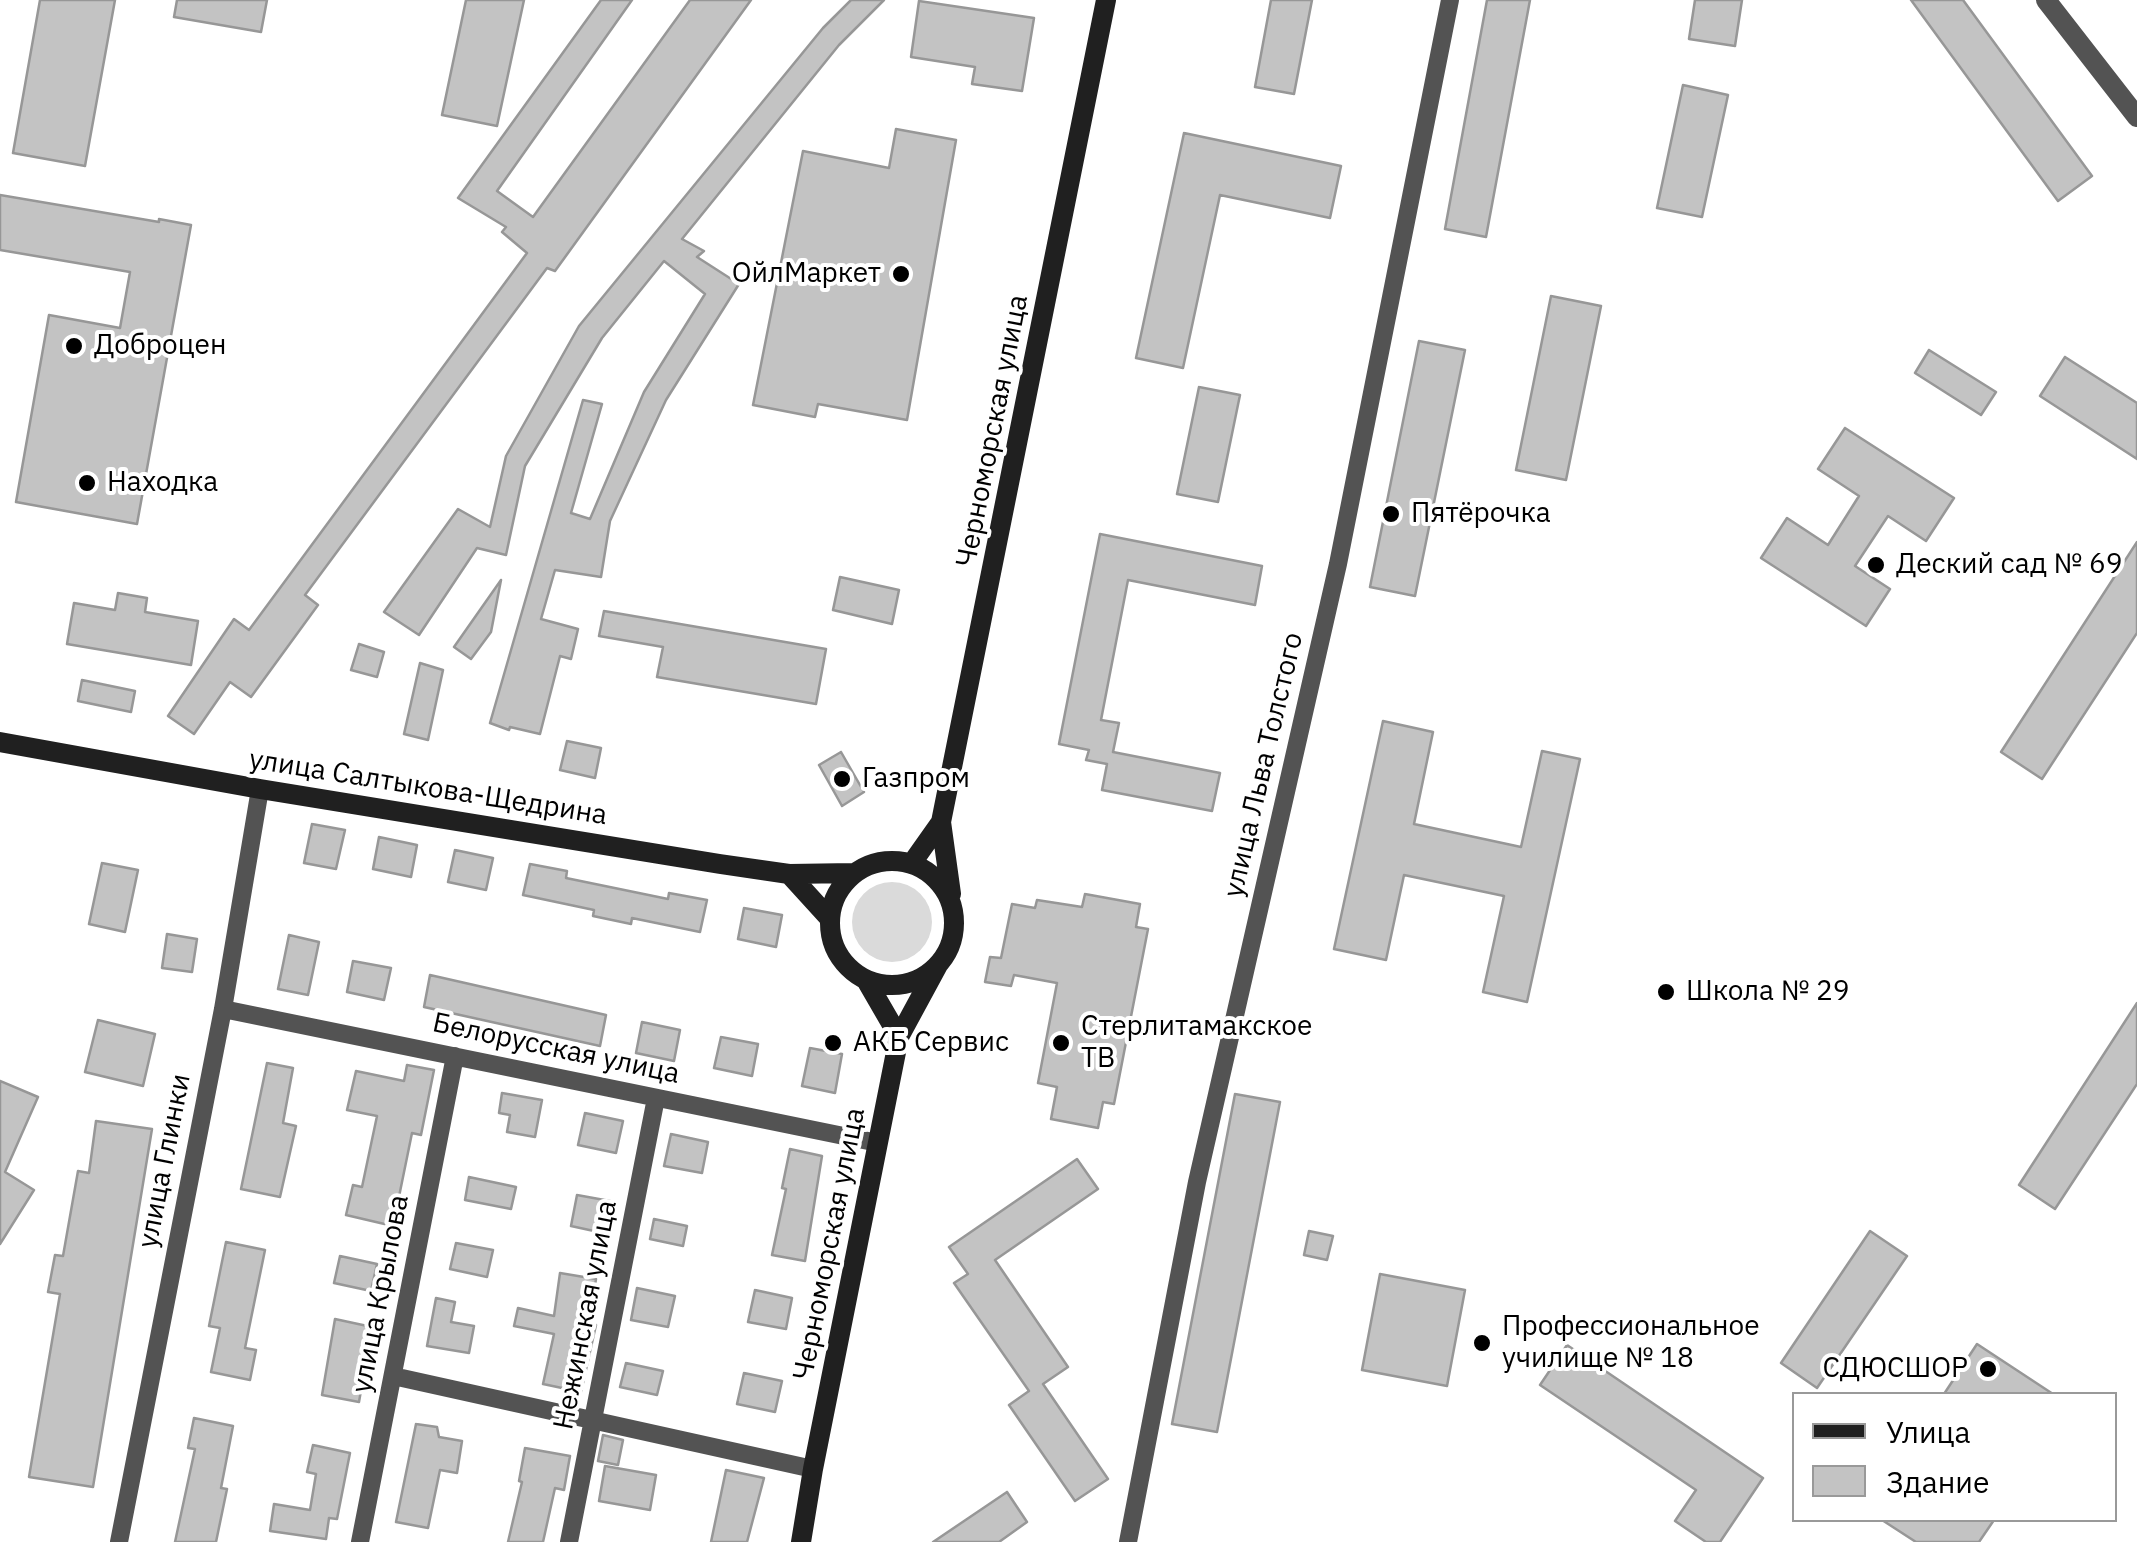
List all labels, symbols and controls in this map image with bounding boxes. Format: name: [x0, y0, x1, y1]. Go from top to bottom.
place label: ОйлМаркет: [732, 257, 881, 291]
marker: ОйлМаркет: [890, 263, 912, 285]
street label: Черноморская улица: [950, 292, 1036, 570]
place label: Доброцен: [94, 329, 226, 363]
marker: Доброцен: [63, 335, 85, 357]
place label: Находка: [107, 466, 218, 500]
marker: Находка: [76, 472, 98, 494]
place label: Пятёрочка: [1411, 497, 1551, 531]
marker: Пятёрочка: [1380, 503, 1402, 525]
place label: Деский сад № 69: [1896, 548, 2123, 582]
marker: Деский сад № 69: [1865, 554, 1887, 576]
street label: улица Льва Толстого: [1217, 629, 1311, 901]
street label: улица Салтыкова-Щедрина: [247, 743, 609, 833]
place label: Газпром: [862, 762, 970, 796]
marker: Газпром: [831, 768, 853, 790]
place label: Школа № 29: [1686, 975, 1850, 1009]
marker: Школа № 29: [1655, 981, 1677, 1003]
street label: Белорусская улица: [429, 1006, 683, 1092]
place label: Стерлитамакское ТВ: [1081, 1010, 1312, 1076]
place label: АКБ Сервис: [853, 1026, 1009, 1060]
marker: АКБ Сервис: [822, 1032, 844, 1054]
marker: Стерлитамакское ТВ: [1050, 1032, 1072, 1054]
street label: улица Глинки: [132, 1071, 198, 1251]
street label: Черноморская улица: [787, 1105, 873, 1383]
street label: улица Крылова: [345, 1192, 417, 1396]
street label: Нежинская улица: [547, 1198, 625, 1432]
place label: Профессиональное училище № 18: [1502, 1310, 1760, 1376]
marker: Профессиональное училище № 18: [1471, 1332, 1493, 1354]
place label: СДЮСШОР: [1822, 1352, 1968, 1386]
marker: СДЮСШОР: [1977, 1358, 1999, 1380]
legend: [1792, 1392, 2117, 1522]
text: Улица: [1886, 1412, 1971, 1451]
text: Здание: [1886, 1462, 1989, 1501]

